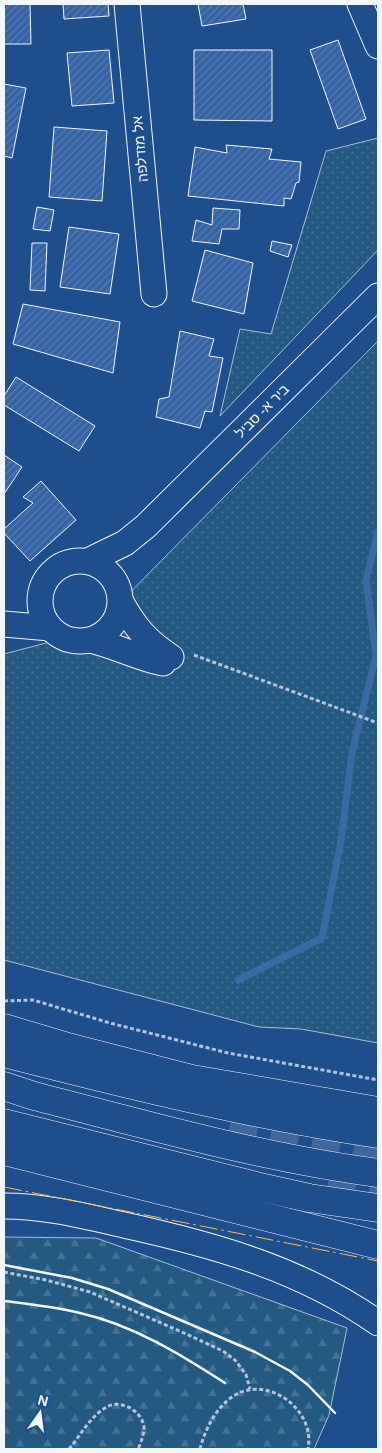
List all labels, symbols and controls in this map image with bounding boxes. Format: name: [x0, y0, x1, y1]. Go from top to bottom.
street label: אל מזדלפה: [129, 115, 151, 183]
street label: ביר א- סביל: [232, 381, 292, 441]
north arrow: [15, 1388, 65, 1438]
text: N: [36, 1391, 50, 1409]

